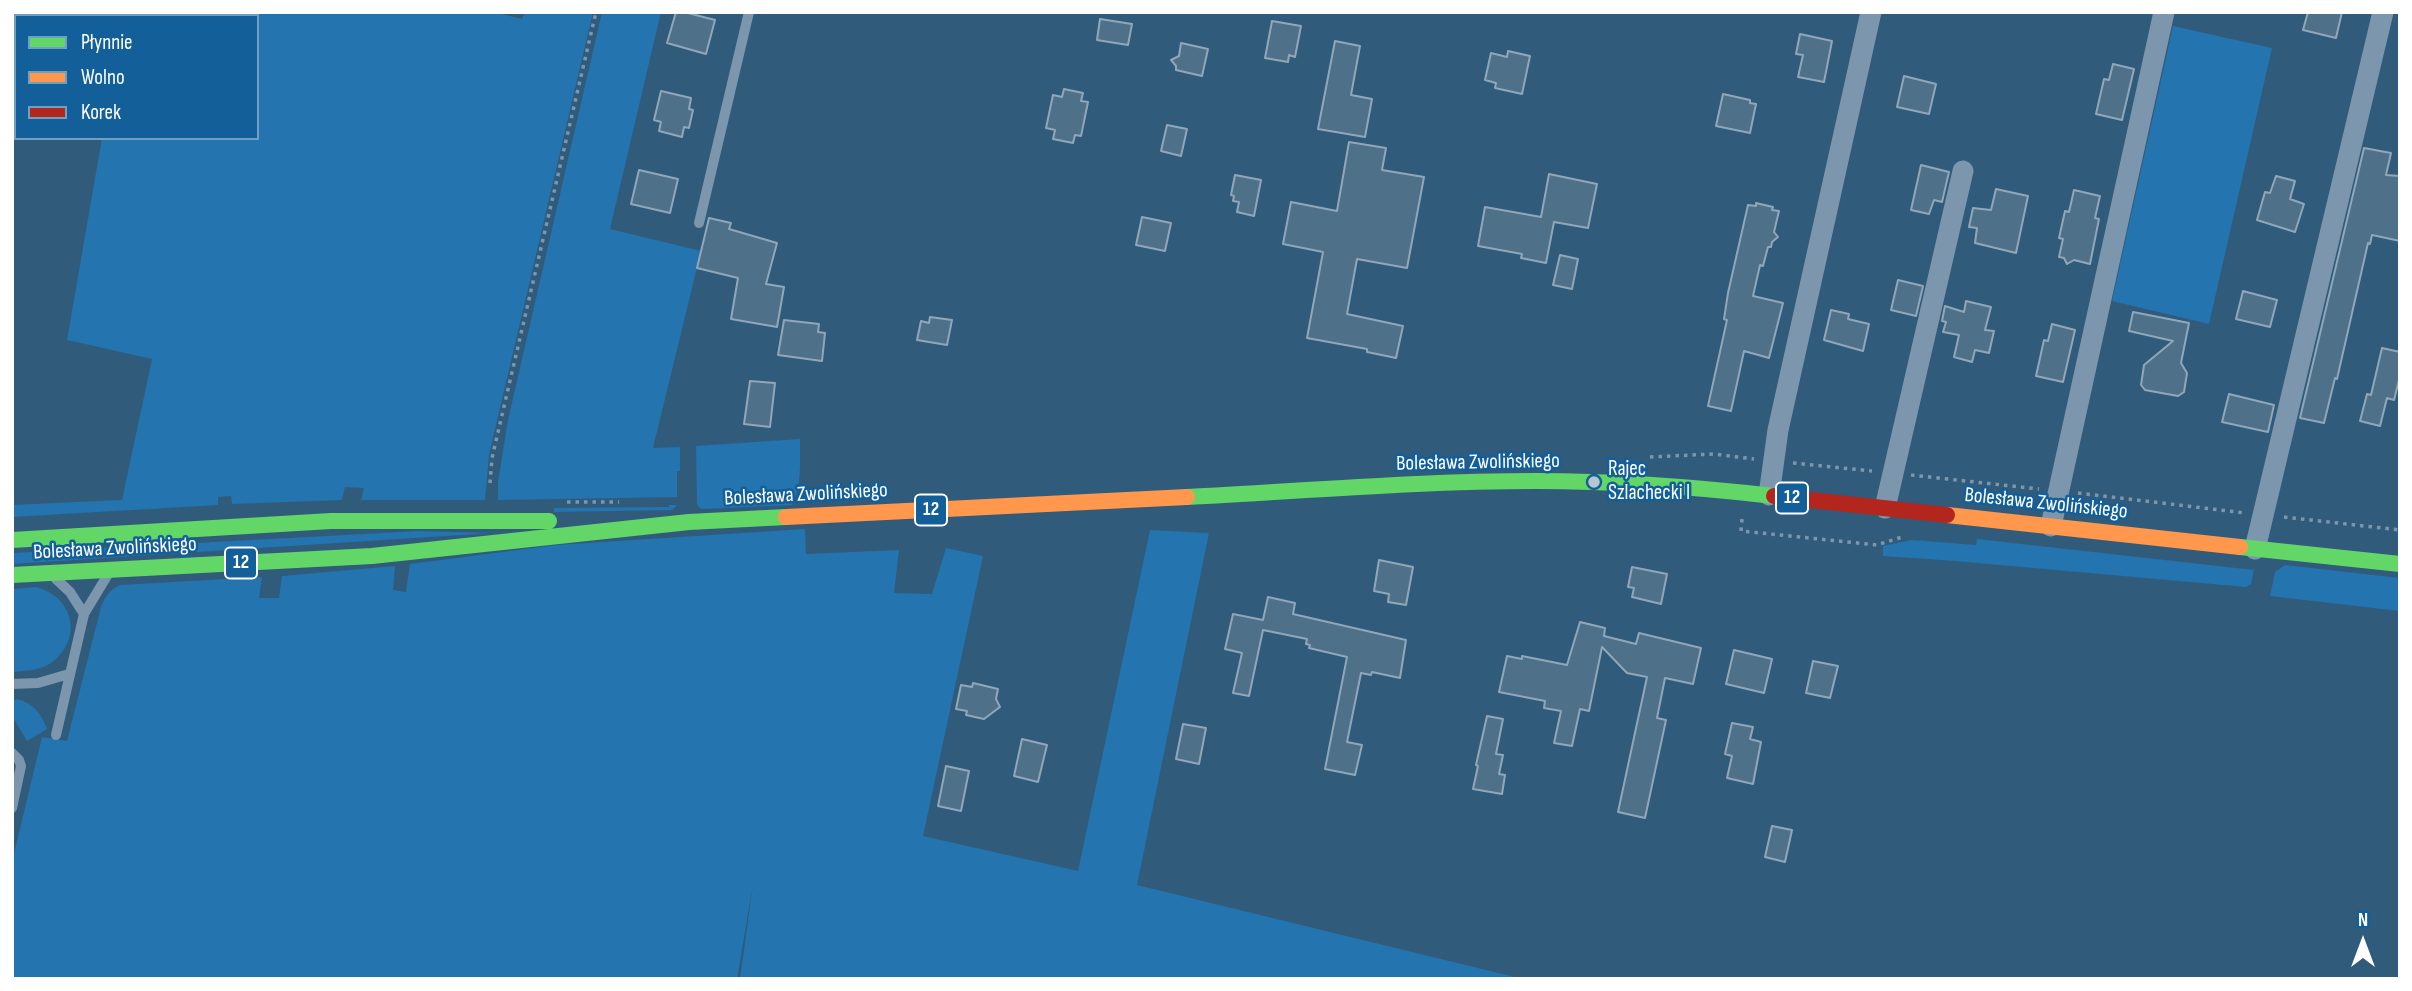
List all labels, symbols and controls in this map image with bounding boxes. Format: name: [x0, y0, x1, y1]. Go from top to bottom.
legend: [14, 14, 259, 140]
text: Płynnie: [81, 30, 133, 55]
text: Wolno: [81, 65, 125, 90]
text: Korek: [81, 100, 121, 125]
street label: Bolesława Zwolińskiego: [1396, 449, 1560, 477]
place label: Rajec Szlachecki I: [1608, 457, 1690, 507]
marker: Rajec Szlachecki I: [1586, 474, 1602, 490]
street label: Bolesława Zwolińskiego: [724, 478, 888, 512]
road number: 12: [1776, 482, 1808, 513]
street label: Bolesława Zwolińskiego: [1963, 483, 2129, 525]
road number: 12: [915, 495, 947, 526]
street label: Bolesława Zwolińskiego: [33, 532, 197, 566]
road number: 12: [225, 548, 257, 578]
north arrow: [2328, 907, 2398, 977]
text: N: [2358, 909, 2368, 932]

